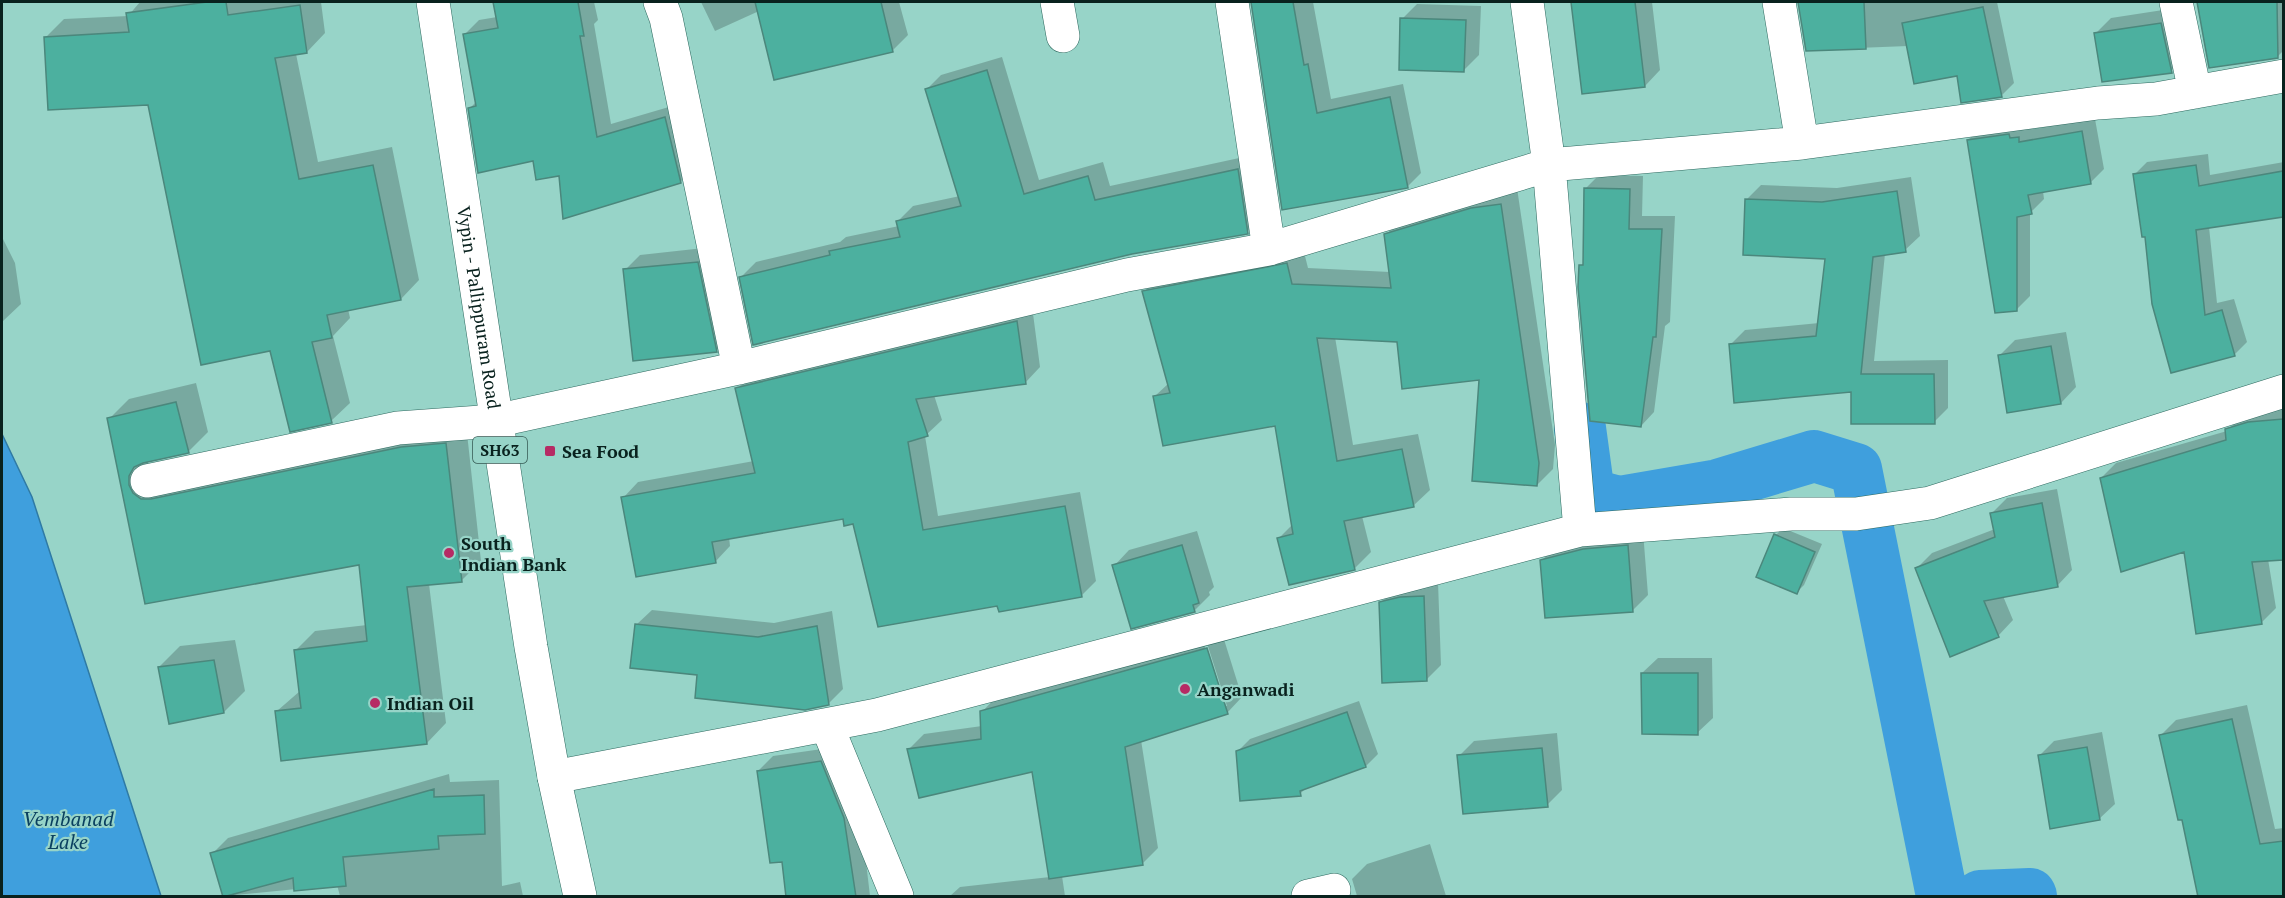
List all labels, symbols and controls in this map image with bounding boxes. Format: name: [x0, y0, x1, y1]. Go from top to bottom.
street label: Vypin - Pallippuram Road: [452, 204, 507, 411]
road number: SH63: [473, 437, 527, 463]
place label: Sea Food: [562, 439, 639, 463]
marker: Sea Food: [543, 444, 557, 458]
place label: South Indian Bank: [461, 531, 567, 576]
marker: South Indian Bank: [442, 546, 456, 560]
place label: Anganwadi: [1197, 677, 1294, 701]
marker: Anganwadi: [1178, 682, 1192, 696]
place label: Indian Oil: [387, 691, 474, 715]
marker: Indian Oil: [368, 696, 382, 710]
water label: Vembanad Lake: [22, 805, 114, 855]

